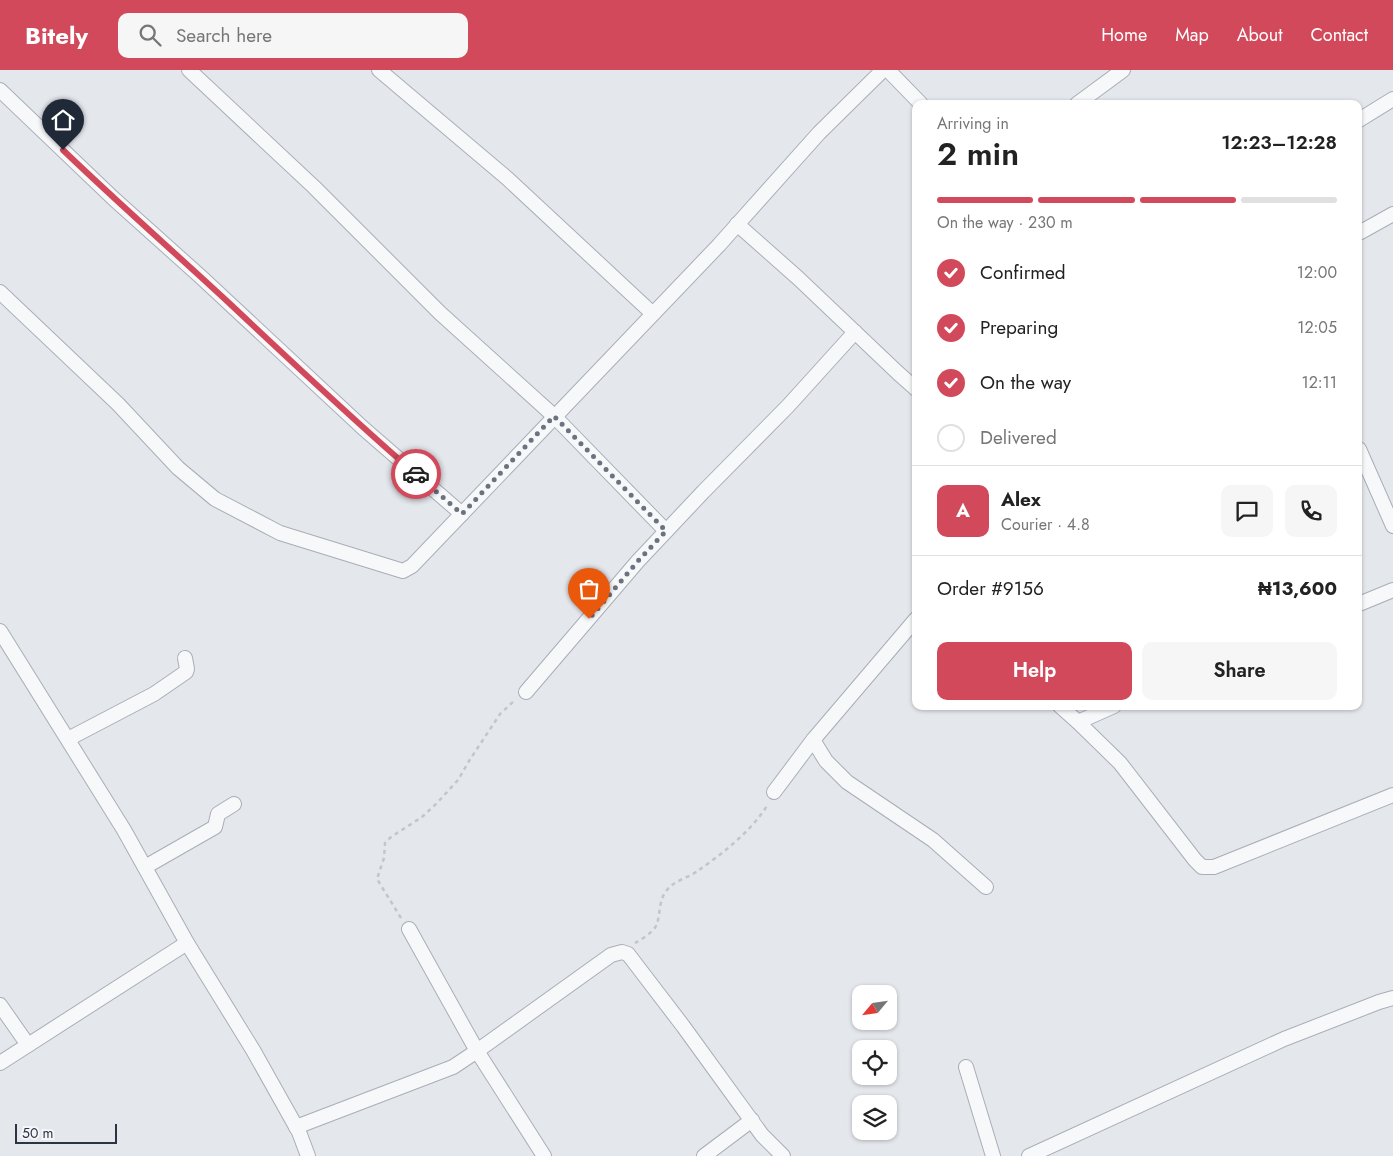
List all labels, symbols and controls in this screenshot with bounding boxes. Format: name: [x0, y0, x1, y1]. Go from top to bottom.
search box: [118, 13, 468, 58]
text: Bitely: [25, 18, 88, 53]
icon: search: [136, 21, 164, 49]
text: Search here: [176, 22, 272, 49]
text: Home: [1101, 22, 1147, 48]
text: Map: [1175, 22, 1209, 48]
text: About: [1237, 22, 1282, 48]
text: Contact: [1310, 22, 1368, 48]
pin: [42, 99, 84, 150]
icon: home: [49, 106, 77, 134]
text: Arriving in: [937, 112, 1009, 135]
text: 12:23–12:28: [1221, 129, 1337, 156]
text: 2 min: [937, 131, 1019, 177]
text: On the way · 230 m: [937, 211, 1073, 234]
icon: check: [937, 259, 965, 287]
text: Confirmed: [980, 259, 1066, 286]
text: 12:00: [1297, 261, 1337, 284]
icon: check: [937, 314, 965, 342]
text: Preparing: [980, 314, 1058, 341]
text: 12:05: [1297, 316, 1337, 339]
icon: check: [937, 369, 965, 397]
text: On the way: [980, 369, 1071, 396]
text: 12:11: [1301, 371, 1337, 394]
text: Delivered: [980, 424, 1057, 451]
courier: [391, 449, 441, 499]
icon: car: [402, 460, 430, 488]
button: chat: [1221, 485, 1273, 537]
button: phone: [1285, 485, 1337, 537]
text: Alex: [1001, 486, 1041, 513]
text: A: [956, 497, 970, 524]
text: Courier · 4.8: [1001, 513, 1090, 536]
pin: [568, 568, 610, 619]
icon: bag: [575, 575, 603, 603]
text: Order #9156: [937, 575, 1044, 602]
text: ₦13,600: [1258, 575, 1337, 602]
button: Help: [937, 642, 1132, 700]
button: Share: [1142, 642, 1337, 700]
north arrow: [852, 985, 898, 1030]
map controls: [852, 985, 897, 1140]
button: locate: [852, 1040, 897, 1085]
button: layers: [852, 1095, 897, 1140]
scale bar: [15, 1121, 118, 1144]
text: 50 m: [22, 1123, 53, 1143]

